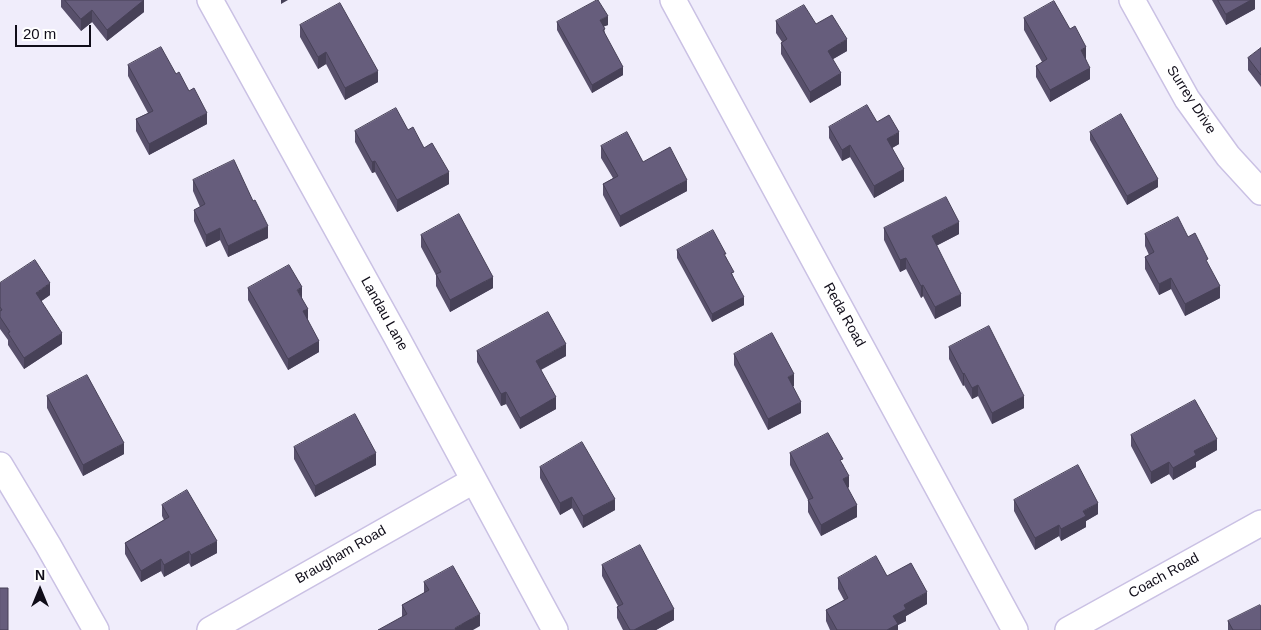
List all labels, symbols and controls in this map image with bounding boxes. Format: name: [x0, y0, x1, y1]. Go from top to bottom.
scale bar: [18, 15, 94, 47]
text: 20 m: [23, 25, 56, 42]
street label: Surrey Drive: [1163, 63, 1219, 137]
street label: Landau Lane: [357, 274, 411, 354]
street label: Reda Road: [819, 280, 869, 350]
street label: Braugham Road: [293, 522, 389, 588]
street label: Coach Road: [1126, 550, 1202, 602]
north arrow: [15, 565, 65, 615]
text: N: [35, 567, 45, 583]

